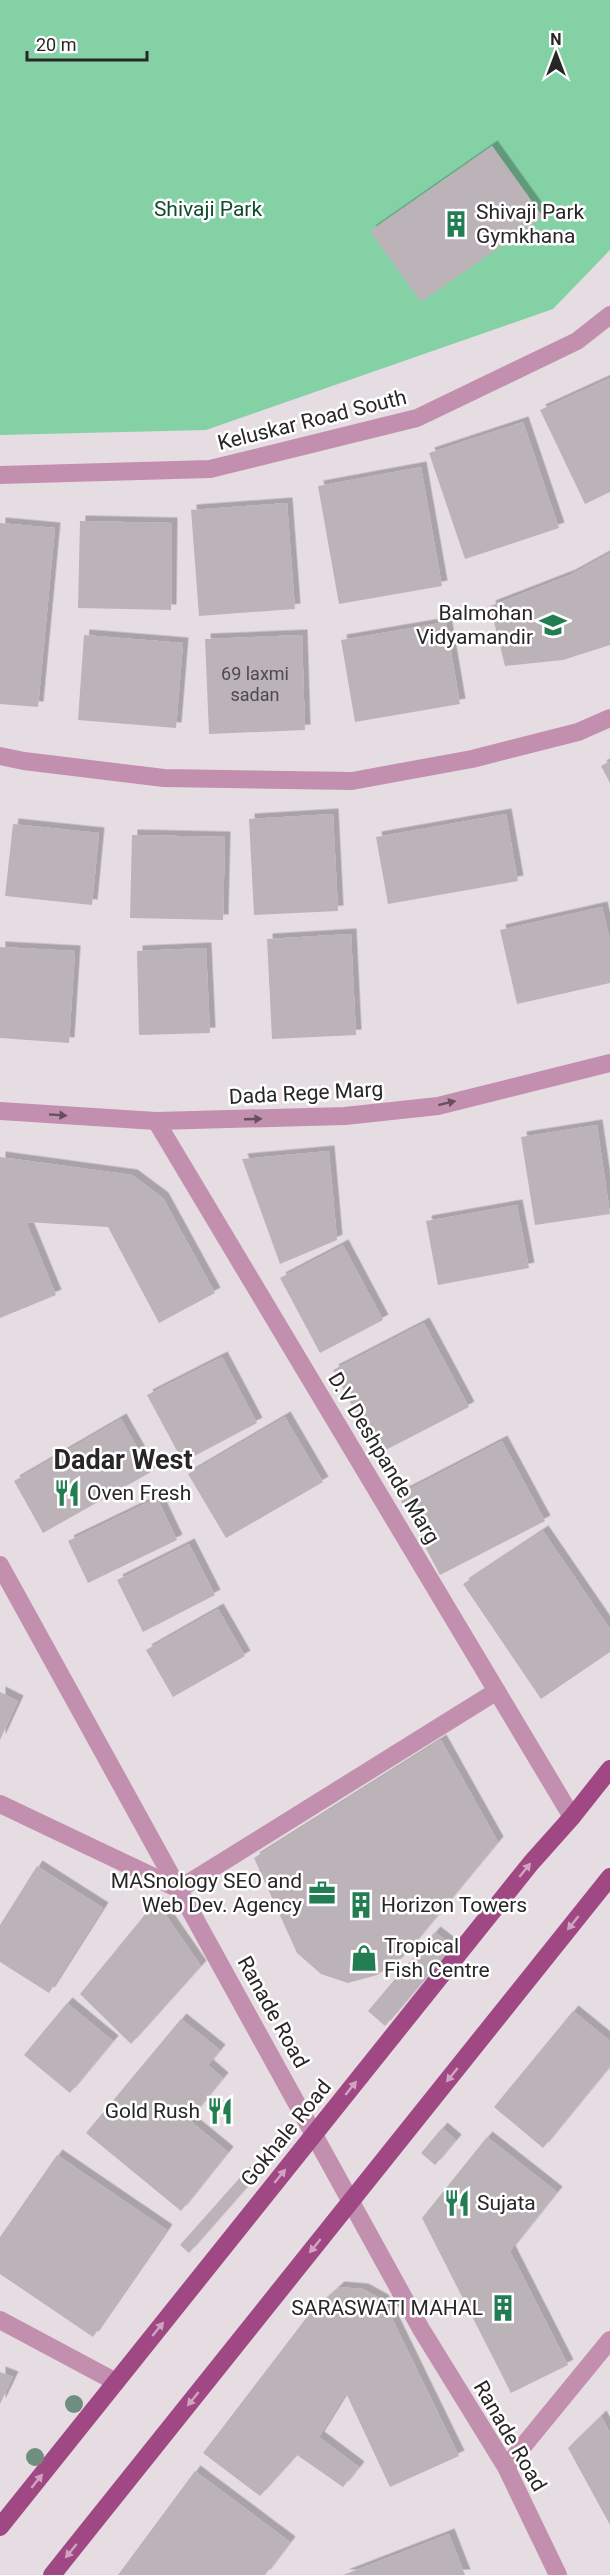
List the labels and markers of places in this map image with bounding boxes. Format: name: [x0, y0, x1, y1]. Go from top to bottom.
place label: Shivaji Park Gymkhana: [476, 200, 585, 248]
building icon: Shivaji Park Gymkhana: [441, 209, 471, 239]
place label: Balmohan Vidyamandir: [416, 601, 533, 649]
school or university icon: Balmohan Vidyamandir: [538, 610, 568, 640]
restaurant icon: Oven Fresh: [52, 1478, 82, 1508]
place label: Oven Fresh: [87, 1481, 191, 1505]
place label: MASnology SEO and Web Dev. Agency: [111, 1869, 302, 1917]
office icon: MASnology SEO and Web Dev. Agency: [307, 1878, 337, 1908]
building icon: Horizon Towers: [346, 1890, 376, 1920]
place label: Horizon Towers: [381, 1893, 527, 1917]
place label: Tropical Fish Centre: [384, 1934, 490, 1982]
shop icon: Tropical Fish Centre: [349, 1943, 379, 1973]
restaurant icon: Gold Rush: [205, 2096, 235, 2126]
place label: Gold Rush: [105, 2099, 200, 2123]
restaurant icon: Sujata: [442, 2188, 472, 2218]
place label: Sujata: [477, 2191, 536, 2215]
building icon: SARASWATI MAHAL: [488, 2293, 518, 2323]
place label: SARASWATI MAHAL: [291, 2296, 483, 2320]

